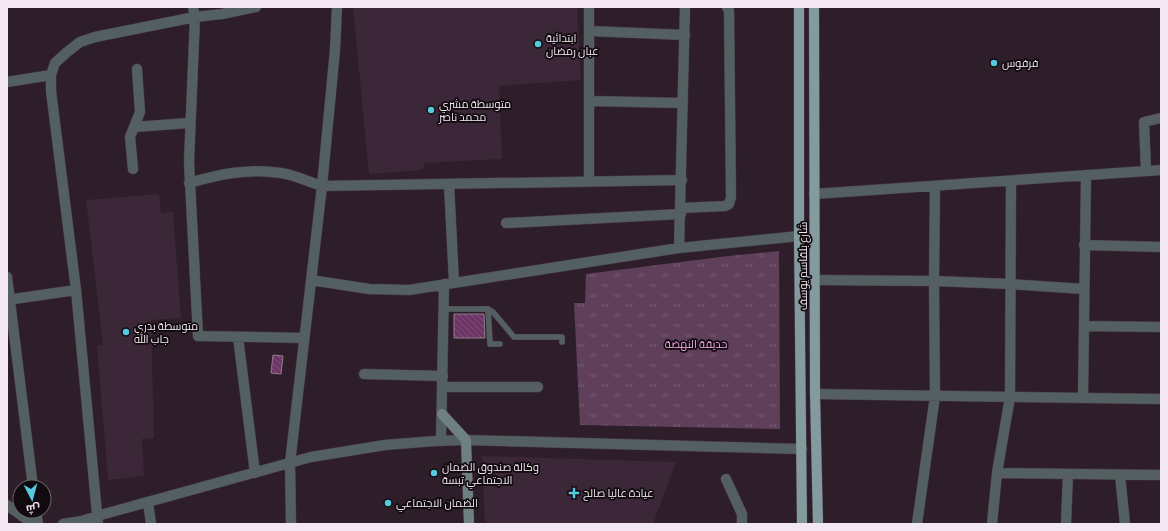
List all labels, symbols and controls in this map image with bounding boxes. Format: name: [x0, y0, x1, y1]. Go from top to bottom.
place label: ابتدائية عبان رمضان: [546, 31, 598, 59]
marker: ابتدائية عبان رمضان: [533, 39, 543, 49]
place label: فرفوس: [1002, 56, 1038, 71]
marker: فرفوس: [989, 58, 999, 68]
place label: متوسطة مشري محمد ناصر: [438, 97, 511, 125]
marker: متوسطة مشري محمد ناصر: [426, 105, 436, 115]
street label: شارع بلقاسم يوسف: [796, 222, 811, 310]
place label: متوسطة بدري جاب الله: [134, 319, 198, 347]
marker: متوسطة بدري جاب الله: [121, 327, 131, 337]
park label: حديقة النهضة: [665, 337, 727, 352]
place label: وكالة صندوق الضمان الاجتماعي تبسة: [442, 460, 539, 489]
marker: وكالة صندوق الضمان الاجتماعي تبسة: [429, 468, 439, 478]
north arrow: [12, 479, 52, 519]
place label: عيادة عاليا صالح: [583, 486, 654, 501]
marker: عيادة عاليا صالح: [568, 487, 580, 499]
place label: الضمان الاجتماعي: [396, 496, 478, 512]
marker: الضمان الاجتماعي: [383, 498, 393, 508]
text: ش: [25, 500, 41, 517]

